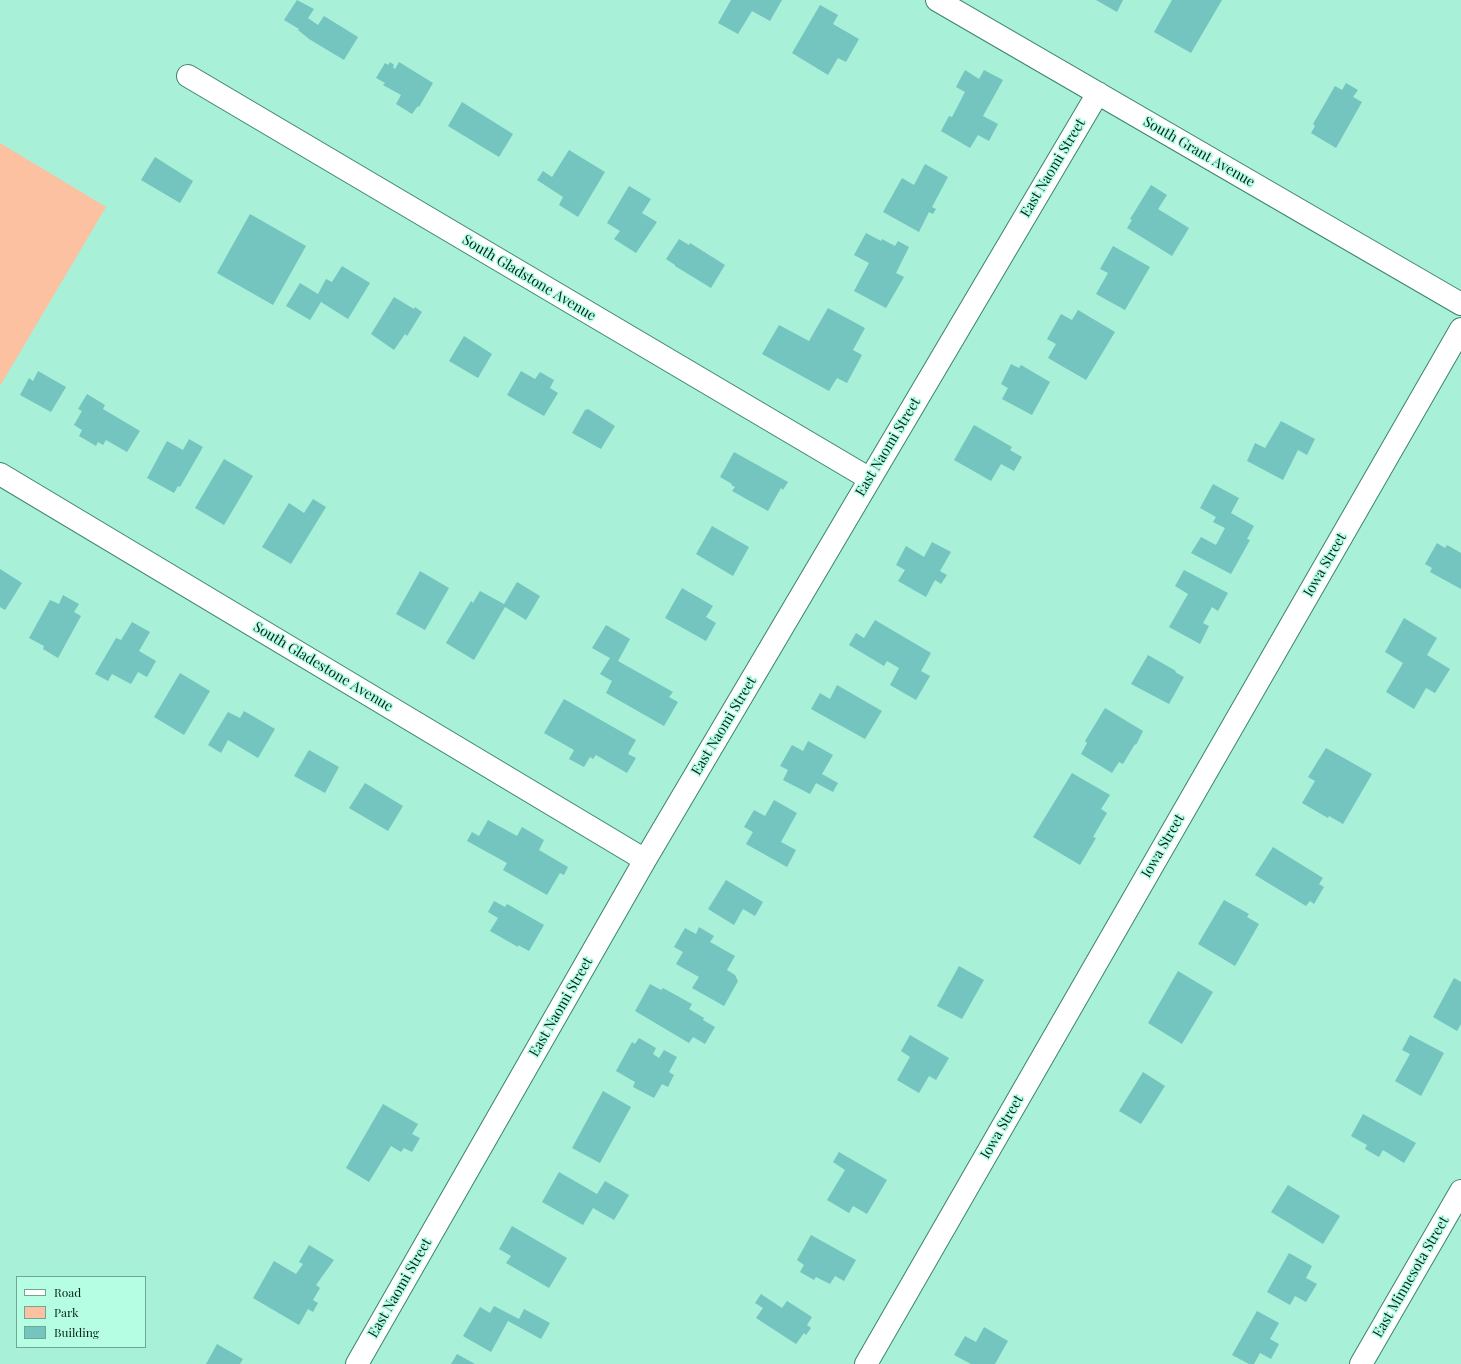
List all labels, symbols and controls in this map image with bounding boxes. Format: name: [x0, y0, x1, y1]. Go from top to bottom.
street label: South Grant Avenue: [1140, 113, 1258, 191]
street label: East Naomi Street: [1017, 116, 1089, 220]
street label: South Gladstone Avenue: [459, 231, 599, 325]
street label: East Naomi Street: [852, 395, 924, 499]
street label: Iowa Street: [1300, 530, 1350, 600]
street label: South Gladestone Avenue: [250, 619, 396, 715]
street label: East Naomi Street: [688, 674, 760, 778]
street label: Iowa Street: [1138, 811, 1188, 881]
street label: East Naomi Street: [526, 954, 596, 1060]
street label: Iowa Street: [977, 1092, 1027, 1162]
street label: East Minnesota Street: [1369, 1213, 1453, 1341]
street label: East Naomi Street: [365, 1235, 435, 1341]
legend: [16, 1276, 146, 1348]
text: Road: [54, 1284, 81, 1300]
text: Park: [54, 1304, 79, 1320]
text: Building: [54, 1324, 99, 1340]

